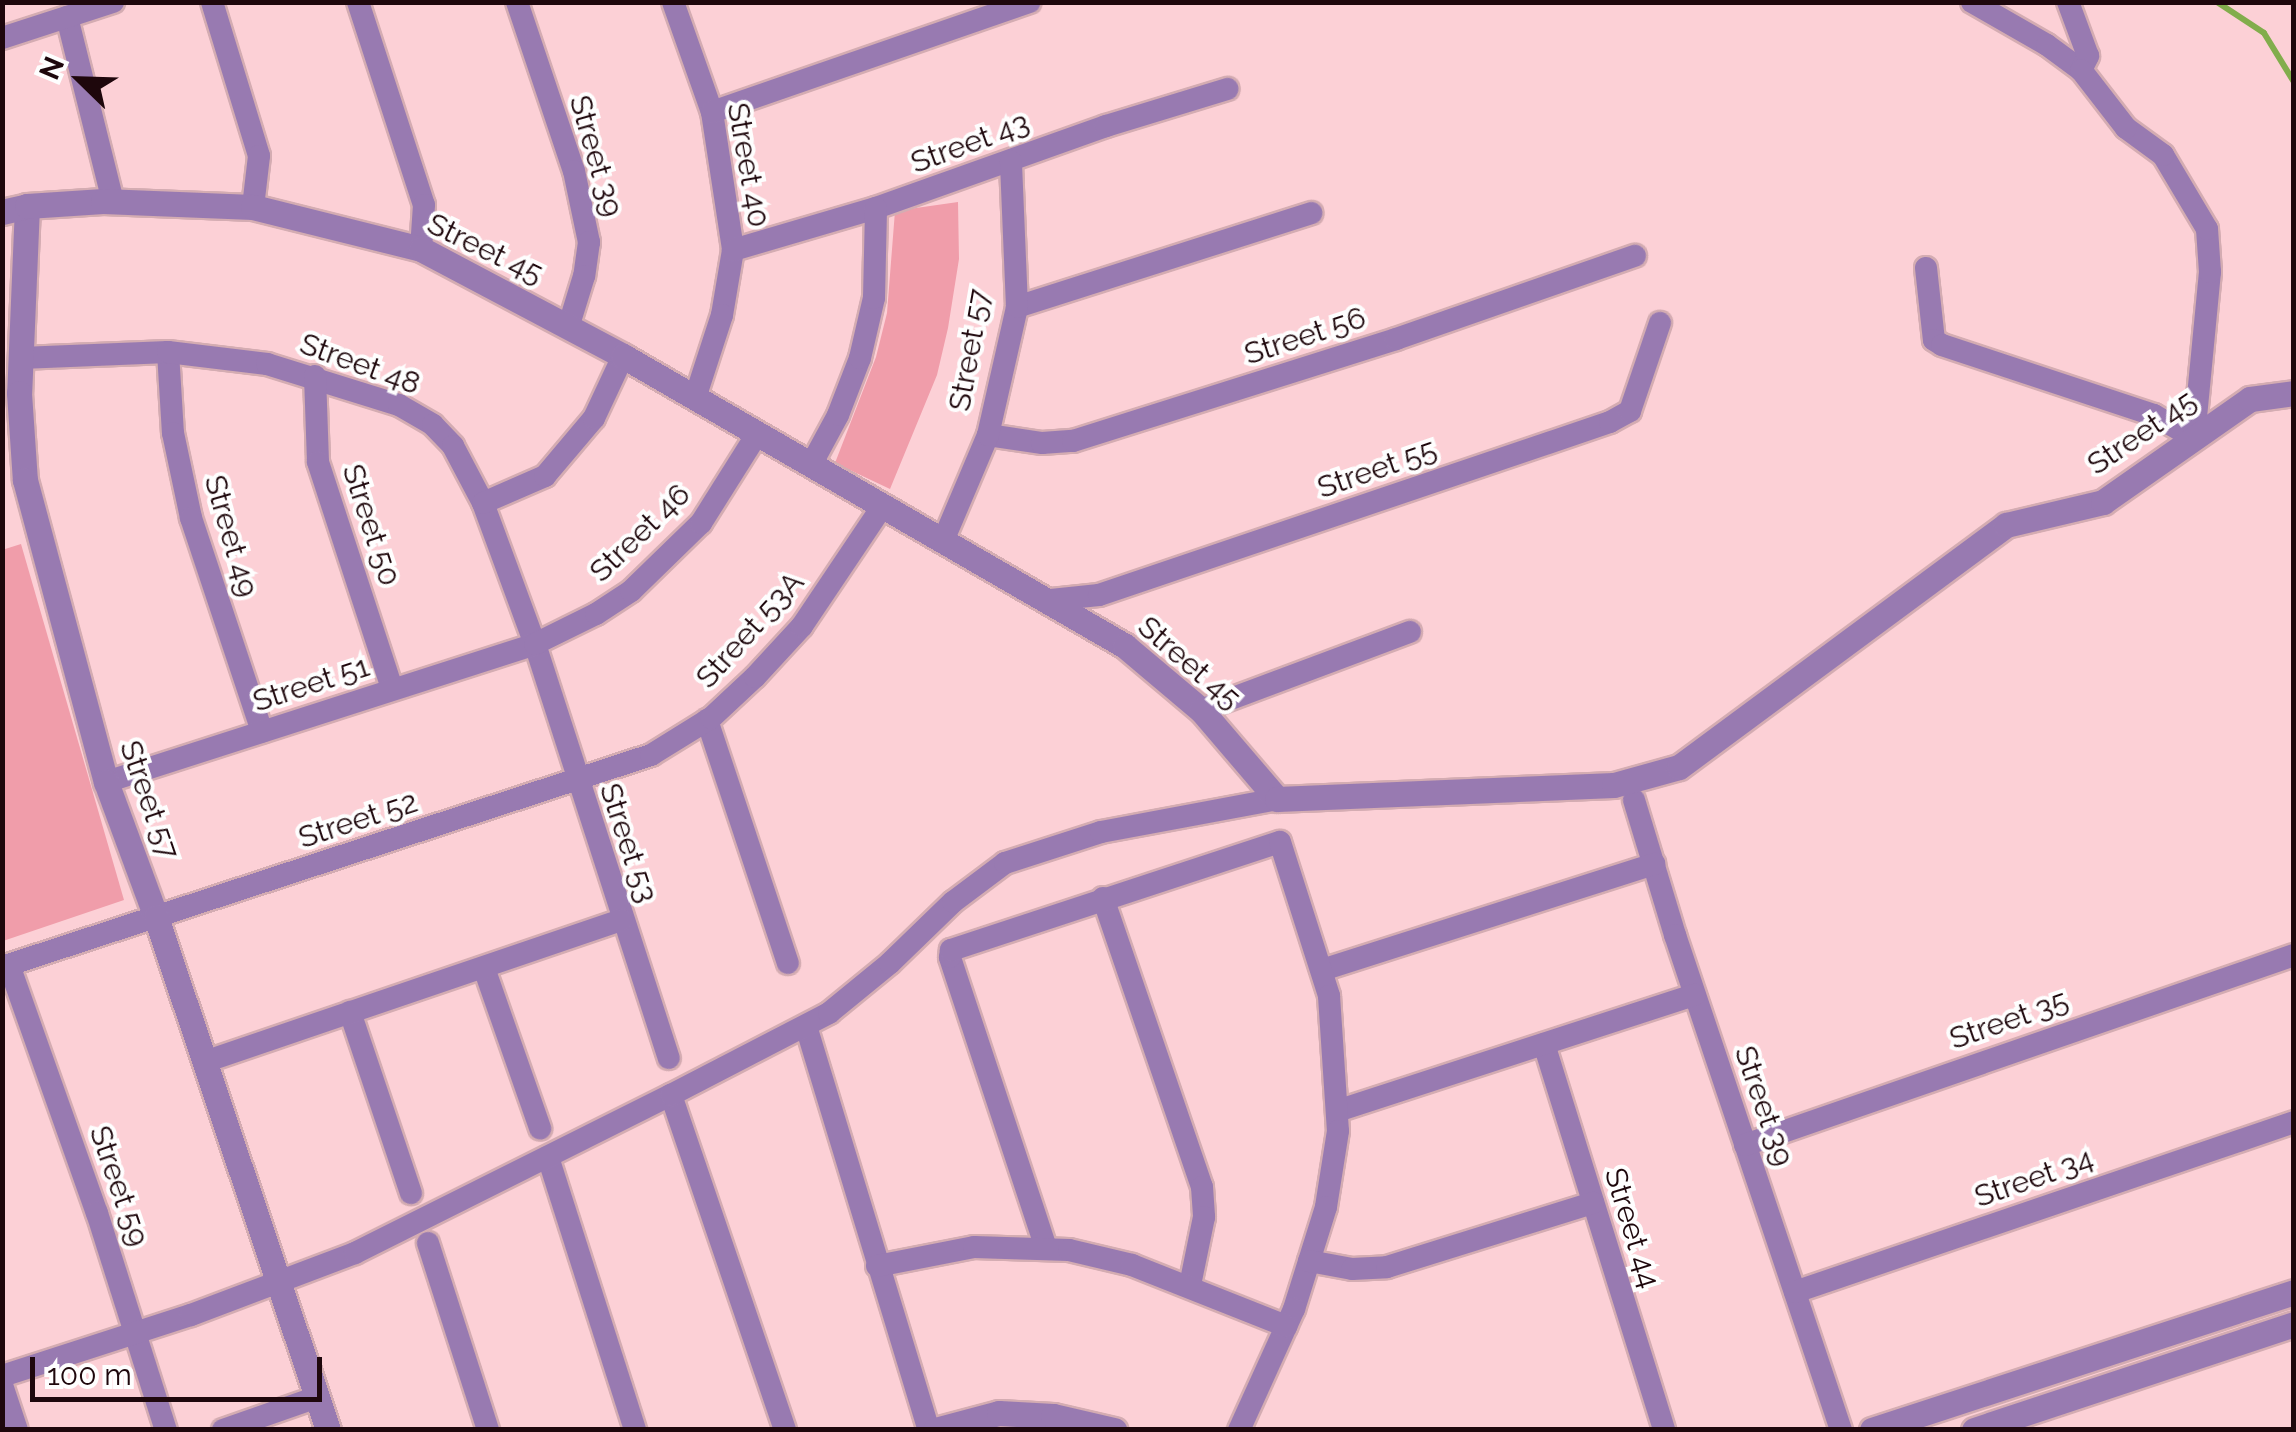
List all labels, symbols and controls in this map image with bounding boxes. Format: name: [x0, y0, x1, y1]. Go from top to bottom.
north arrow: [30, 30, 130, 130]
text: N: [33, 52, 71, 84]
street label: Street 39: [562, 91, 630, 221]
street label: Street 40: [719, 100, 777, 230]
street label: Street 43: [906, 105, 1034, 181]
street label: Street 45: [422, 206, 548, 292]
street label: Street 57: [942, 286, 998, 414]
street label: Street 56: [1240, 300, 1370, 372]
street label: Street 48: [295, 326, 425, 402]
street label: Street 45: [2081, 384, 2203, 482]
street label: Street 55: [1313, 432, 1441, 506]
street label: Street 50: [334, 460, 408, 590]
street label: Street 49: [197, 471, 265, 601]
street label: Street 46: [582, 477, 698, 589]
street label: Street 53A: [689, 565, 811, 695]
street label: Street 45: [1131, 609, 1247, 717]
street label: Street 51: [248, 648, 374, 720]
street label: Street 57: [112, 736, 186, 864]
street label: Street 53: [592, 779, 664, 907]
street label: Street 52: [294, 784, 422, 856]
street label: Street 35: [1945, 983, 2073, 1057]
street label: Street 39: [1727, 1041, 1801, 1171]
street label: Street 59: [82, 1121, 156, 1251]
street label: Street 34: [1970, 1141, 2098, 1215]
street label: Street 44: [1597, 1164, 1667, 1292]
scale bar: [35, 1337, 328, 1399]
text: 100 m: [47, 1357, 132, 1392]

